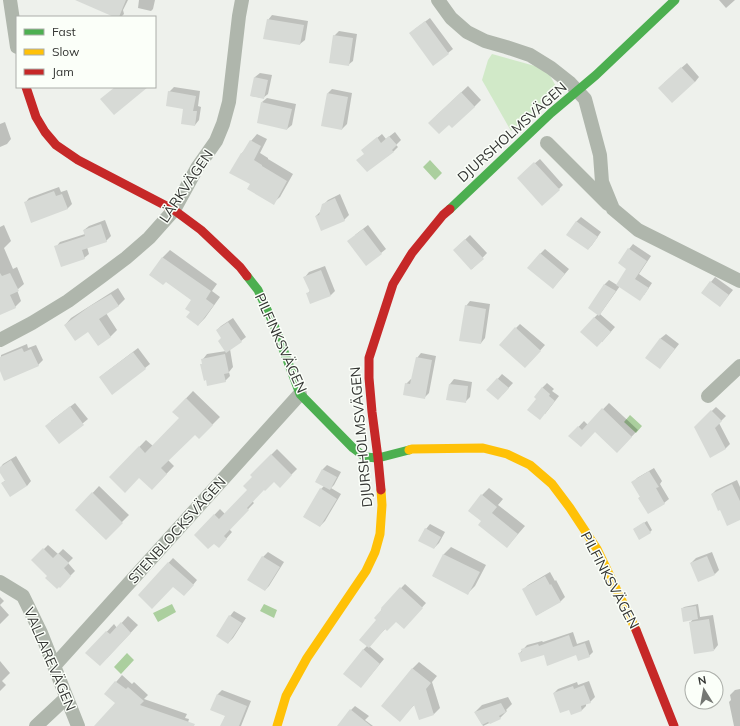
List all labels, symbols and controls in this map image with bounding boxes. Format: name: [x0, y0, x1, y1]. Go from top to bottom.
legend: [16, 16, 156, 88]
text: Fast: [52, 24, 76, 39]
text: Slow: [52, 44, 80, 59]
text: Jam: [52, 64, 74, 79]
street label: DJURSHOLMSVÄGEN: [454, 78, 570, 186]
street label: LÄRKVÄGEN: [155, 146, 217, 226]
street label: PILFINKSVÄGEN: [251, 290, 311, 396]
street label: DJURSHOLMSVÄGEN: [346, 366, 376, 508]
street label: STENBLOCKSVÄGEN: [124, 473, 230, 587]
street label: PILFINKSVÄGEN: [577, 528, 643, 632]
street label: VALLAREVÄGEN: [20, 605, 80, 713]
north arrow: [684, 670, 724, 710]
text: N: [697, 673, 708, 688]

